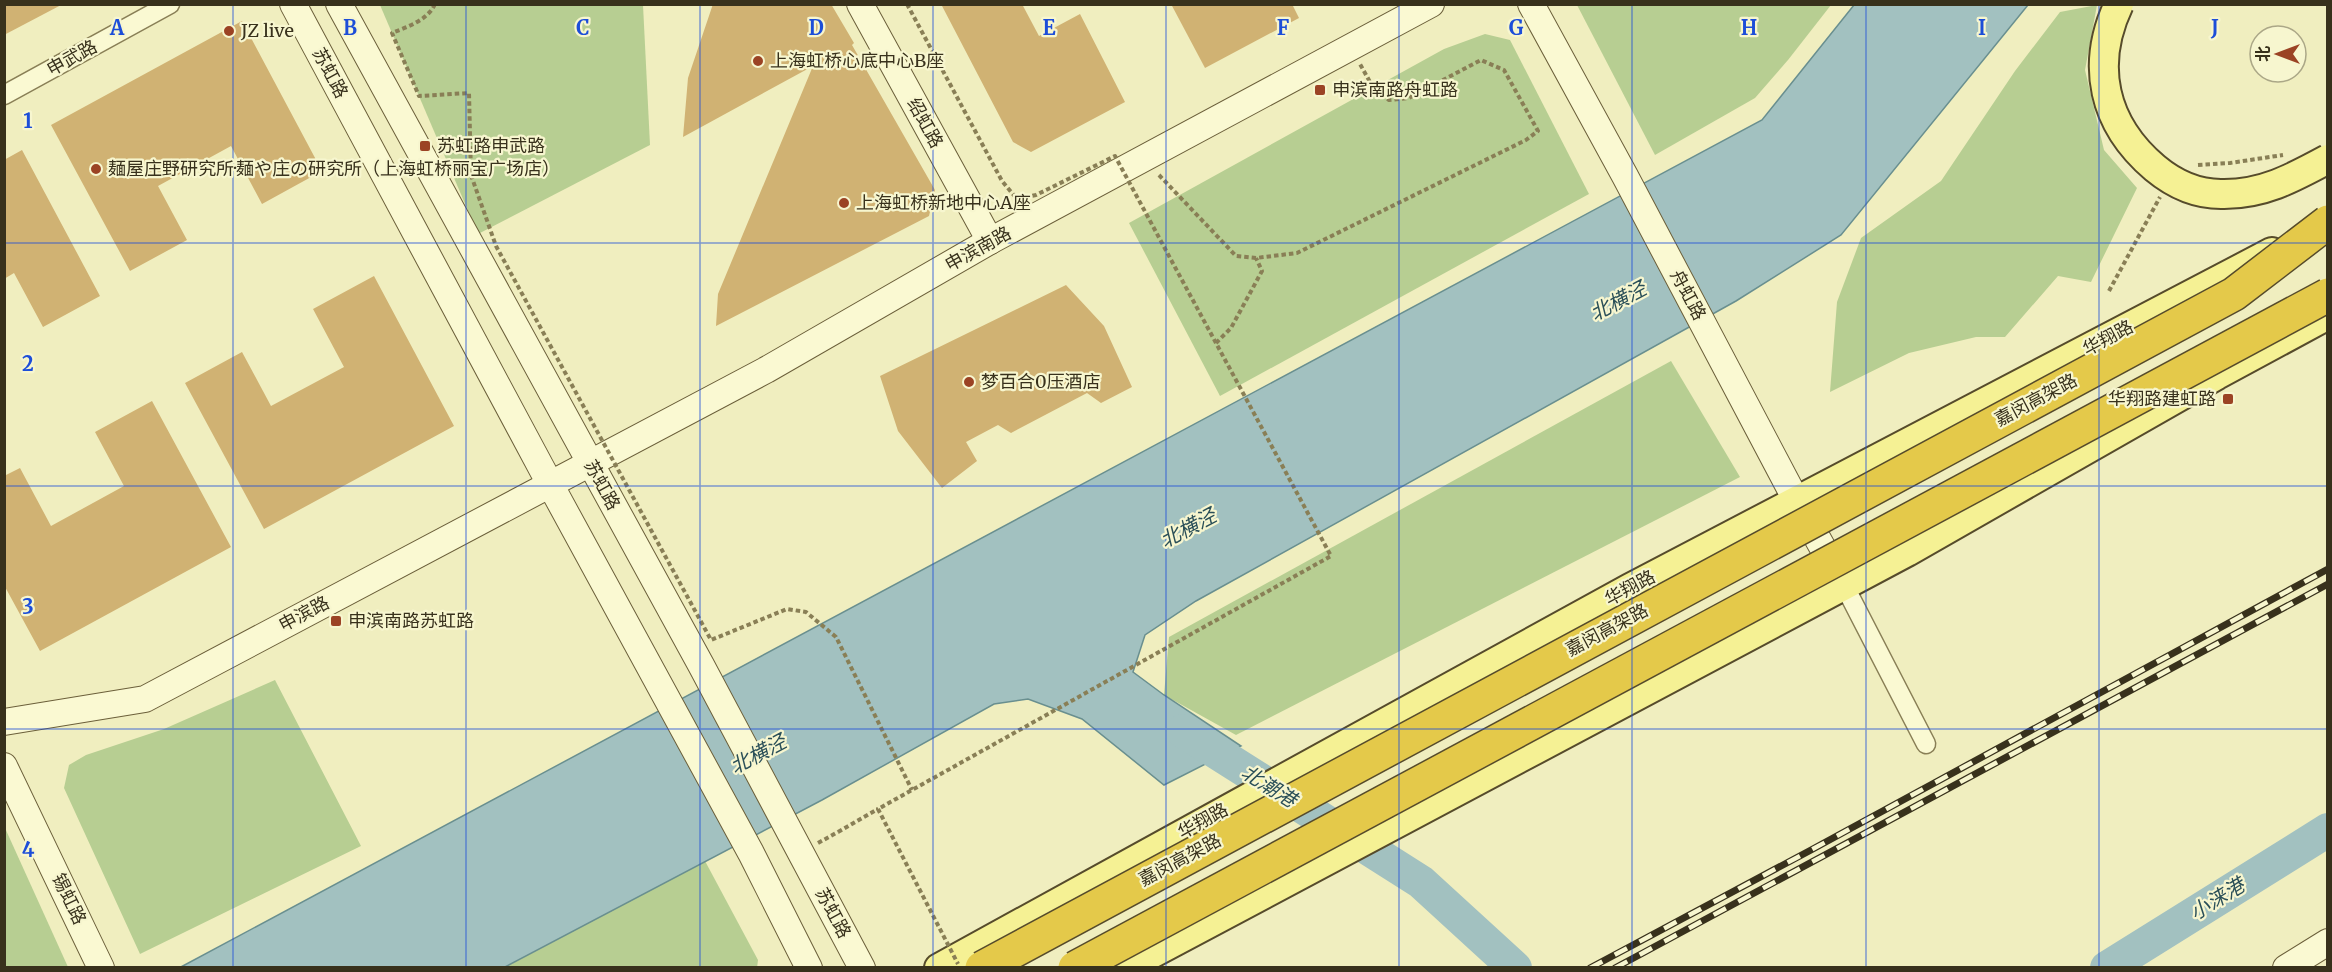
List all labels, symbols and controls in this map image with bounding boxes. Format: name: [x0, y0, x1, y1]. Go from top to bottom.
text: A: [109, 15, 125, 40]
text: B: [343, 15, 357, 40]
text: C: [576, 15, 590, 40]
text: D: [808, 15, 824, 40]
text: E: [1042, 15, 1056, 40]
text: F: [1277, 15, 1290, 40]
text: G: [1509, 15, 1524, 40]
text: H: [1741, 15, 1757, 40]
text: I: [1978, 15, 1986, 40]
text: J: [2210, 15, 2219, 40]
place label: JZ live: [240, 19, 294, 42]
marker: JZ live: [222, 24, 236, 38]
north arrow: [2248, 24, 2308, 84]
street label: 申武路: [43, 34, 101, 81]
street label: 苏虹路: [308, 44, 353, 102]
text: 北: [2253, 46, 2273, 62]
place label: 上海虹桥心底中心B座: [770, 49, 944, 72]
marker: 上海虹桥心底中心B座: [751, 54, 765, 68]
place label: 申滨南路舟虹路: [1332, 78, 1458, 101]
marker: 申滨南路舟虹路: [1313, 83, 1327, 97]
street label: 绍虹路: [902, 94, 949, 152]
text: 1: [23, 108, 33, 133]
place label: 苏虹路申武路: [437, 134, 545, 157]
marker: 苏虹路申武路: [418, 139, 432, 153]
place label: 麺屋庄野研究所·麺や庄の研究所（上海虹桥丽宝广场店）: [108, 157, 560, 180]
marker: 麺屋庄野研究所·麺や庄の研究所（上海虹桥丽宝广场店）: [89, 162, 103, 176]
place label: 上海虹桥新地中心A座: [856, 191, 1031, 214]
marker: 上海虹桥新地中心A座: [837, 196, 851, 210]
street label: 申滨南路: [941, 221, 1015, 276]
street label: 舟虹路: [1666, 266, 1711, 324]
water label: 北横泾: [1585, 274, 1652, 326]
street label: 华翔路: [2079, 315, 2137, 360]
text: 2: [22, 351, 34, 376]
street label: 嘉闵高架路: [1991, 368, 2081, 431]
place label: 梦百合0压酒店: [981, 370, 1101, 393]
marker: 梦百合0压酒店: [962, 375, 976, 389]
place label: 华翔路建虹路: [2108, 387, 2216, 410]
marker: 华翔路建虹路: [2221, 392, 2235, 406]
street label: 苏虹路: [579, 456, 626, 514]
water label: 北横泾: [1155, 501, 1222, 553]
street label: 华翔路: [1601, 565, 1659, 610]
street label: 申滨路: [275, 591, 333, 636]
text: 3: [22, 594, 34, 619]
street label: 嘉闵高架路: [1562, 598, 1652, 661]
place label: 申滨南路苏虹路: [348, 609, 474, 632]
marker: 申滨南路苏虹路: [329, 614, 343, 628]
water label: 北横泾: [725, 727, 792, 779]
water label: 北潮港: [1237, 759, 1304, 814]
street label: 华翔路: [1174, 797, 1232, 844]
street label: 嘉闵高架路: [1135, 828, 1225, 891]
text: 4: [22, 837, 35, 862]
street label: 锡虹路: [47, 869, 92, 928]
water label: 小涞港: [2185, 870, 2251, 925]
street label: 苏虹路: [811, 884, 856, 942]

